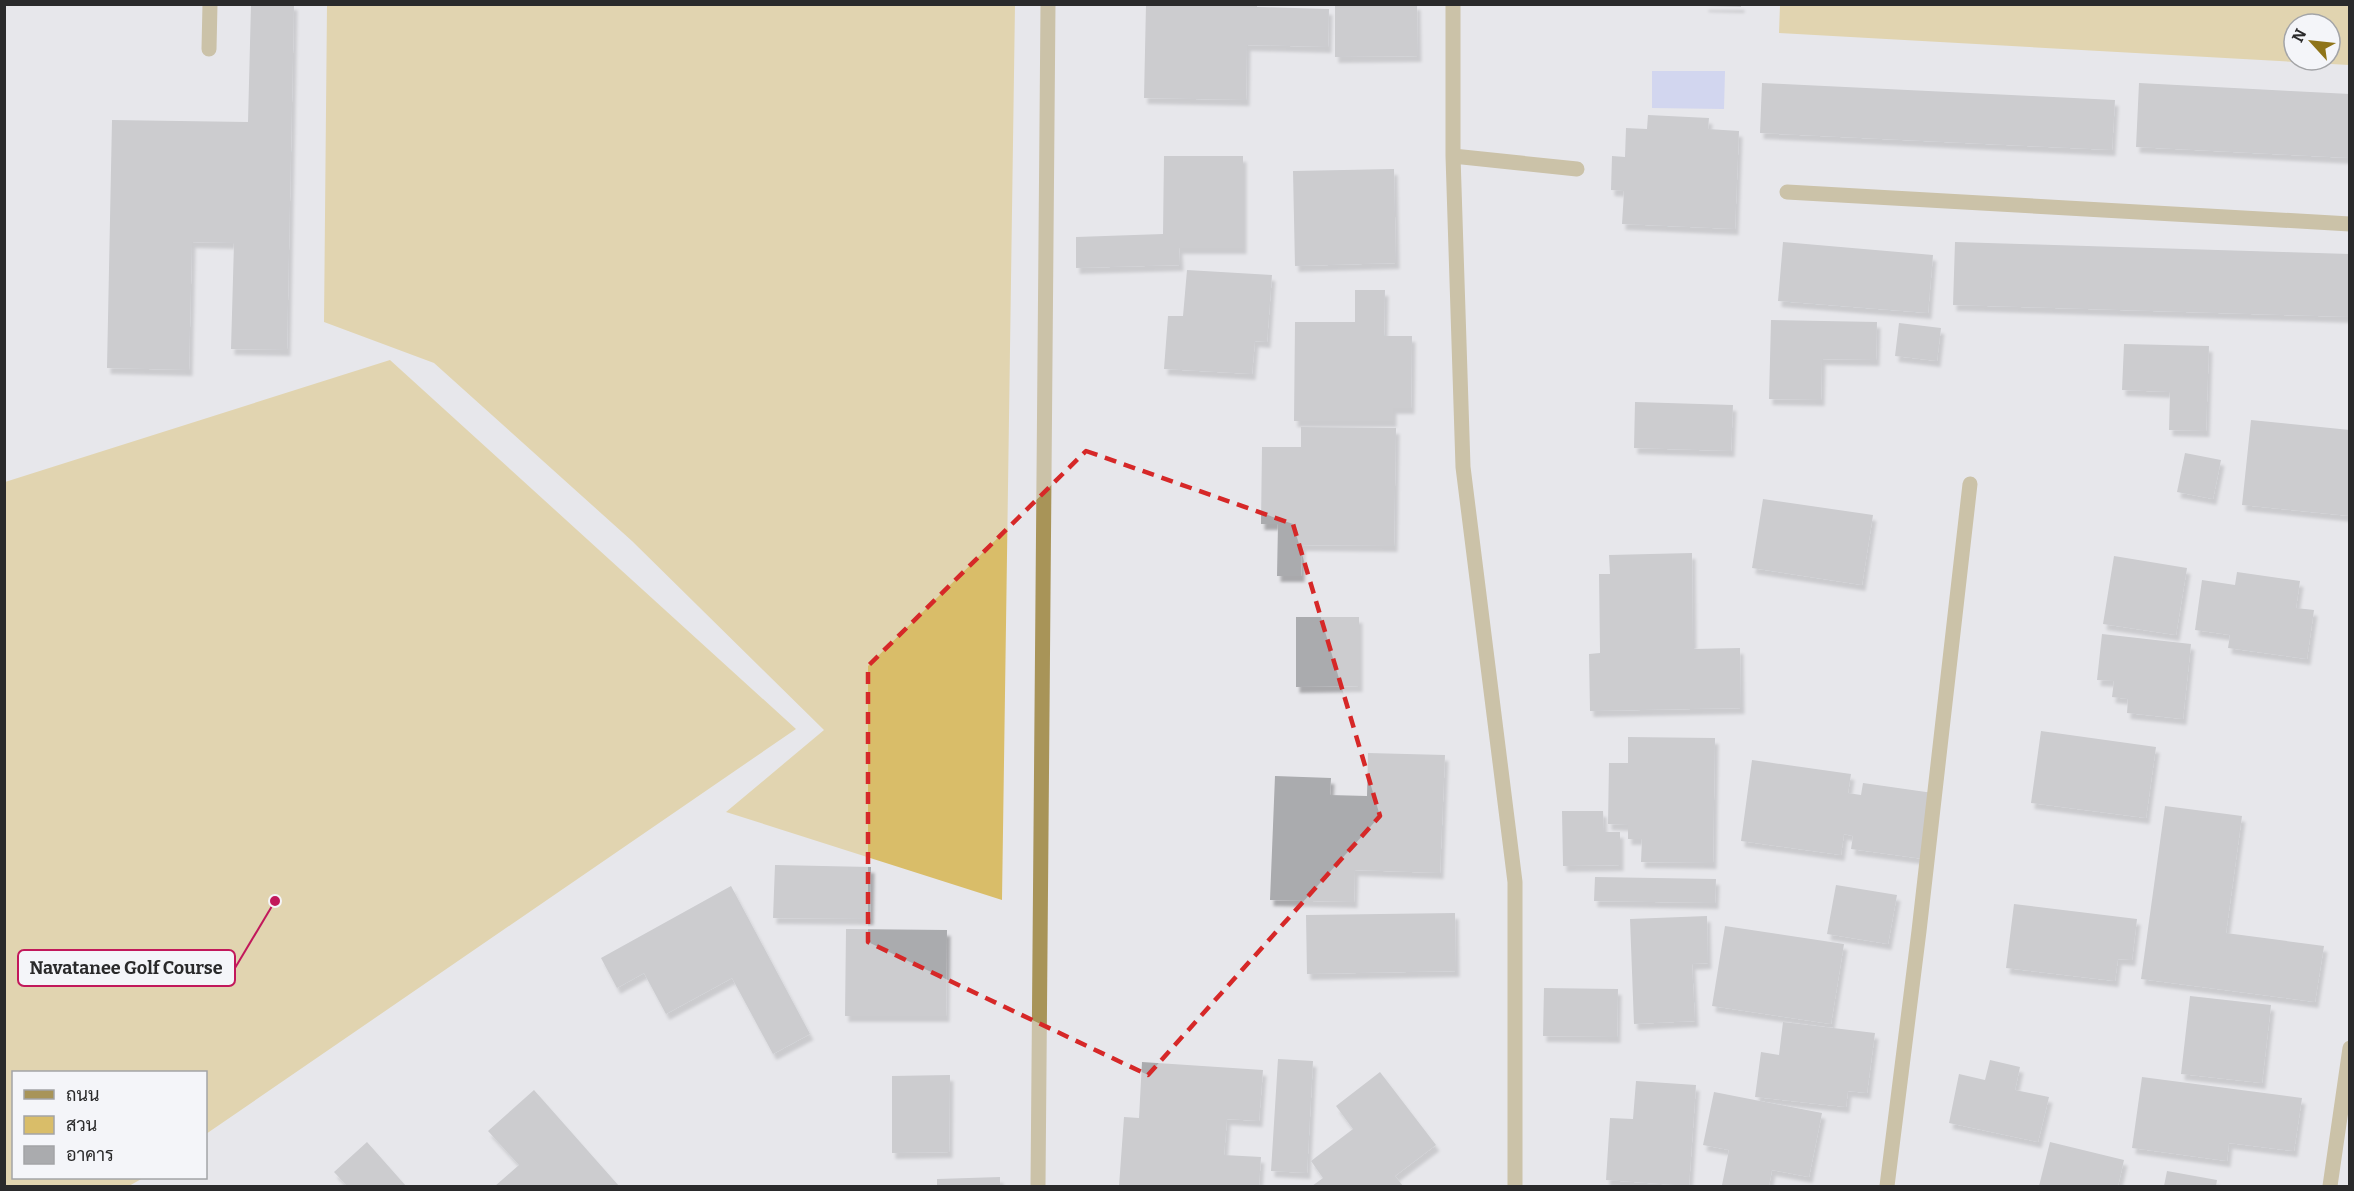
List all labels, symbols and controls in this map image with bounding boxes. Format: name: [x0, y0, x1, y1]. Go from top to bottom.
north arrow: [2282, 12, 2342, 72]
text: N: [2288, 26, 2310, 45]
callout: Navatanee Golf Course: [18, 950, 235, 986]
text: Navatanee Golf Course: [29, 957, 223, 979]
legend: [12, 1071, 207, 1179]
text: ถนน: [66, 1084, 99, 1106]
text: สวน: [66, 1114, 97, 1136]
text: อาคาร: [66, 1144, 114, 1166]

